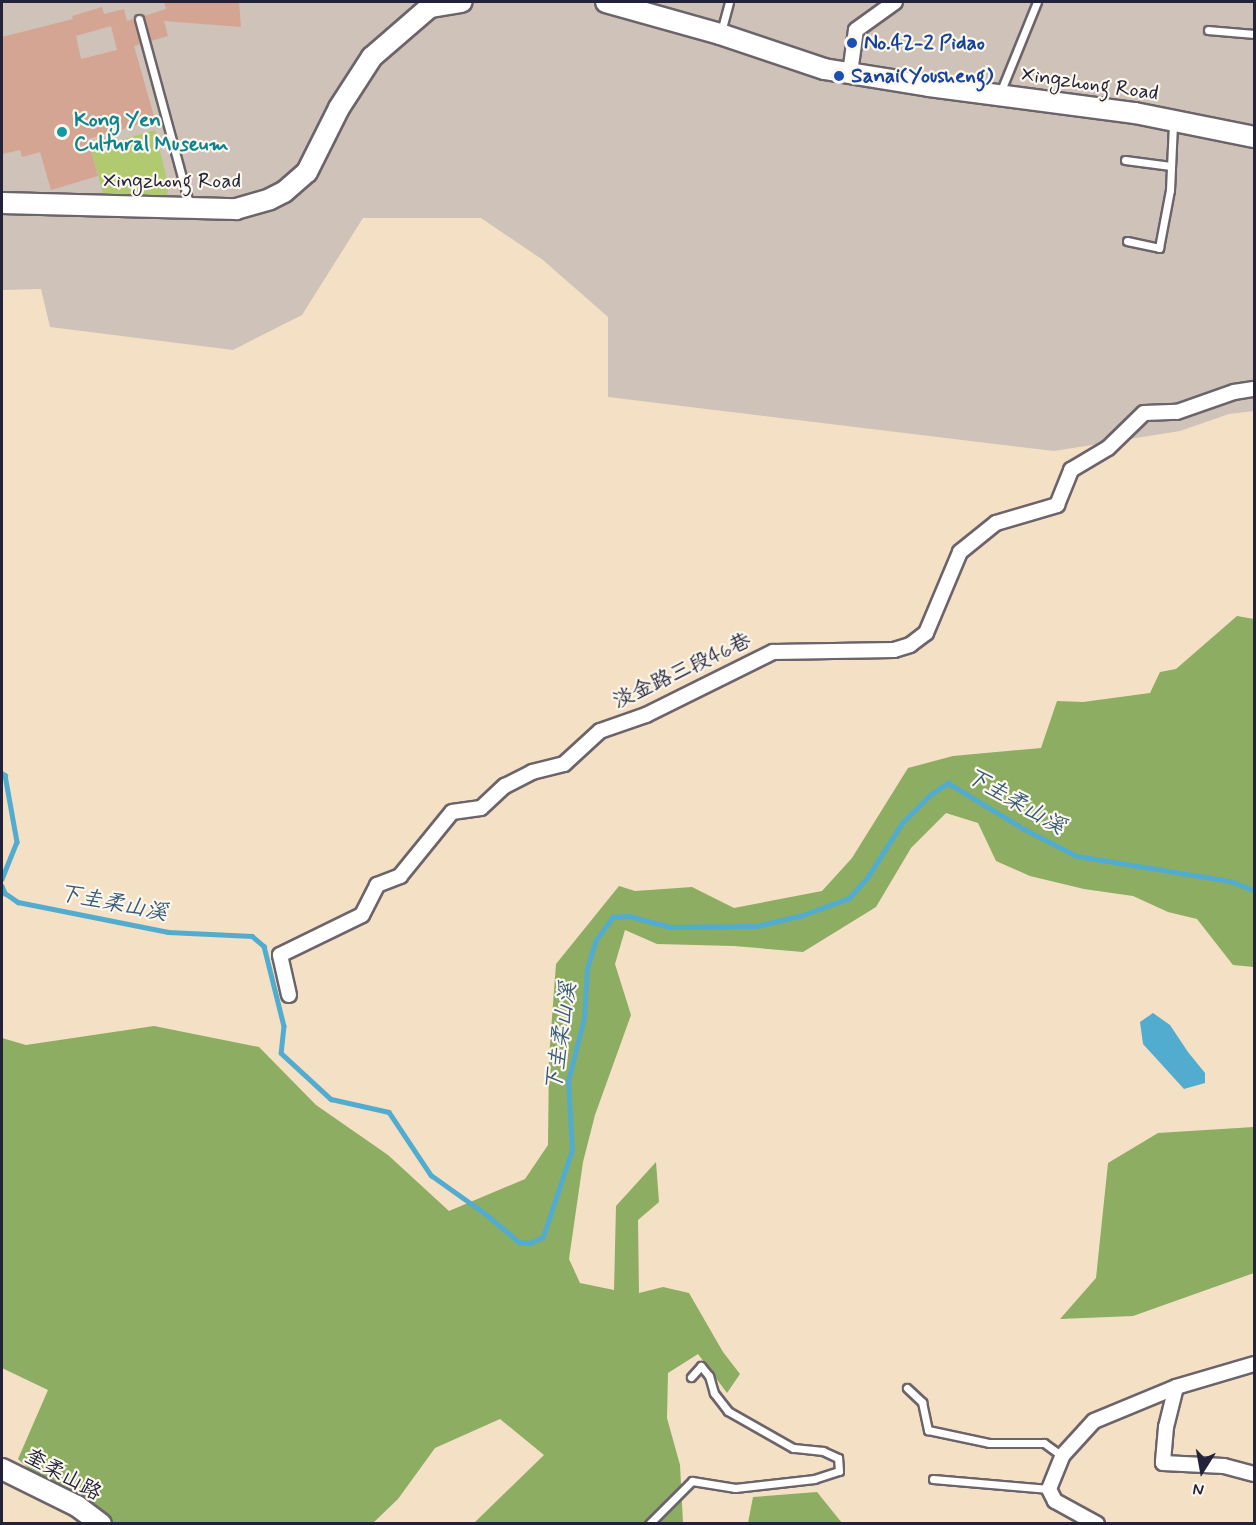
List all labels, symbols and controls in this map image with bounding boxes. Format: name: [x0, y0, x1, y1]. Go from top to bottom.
place label: No.42-2 Pidao: [864, 30, 985, 56]
marker: No.42-2 Pidao: [845, 36, 859, 50]
street label: Xingzhong Road: [1020, 62, 1160, 106]
place label: Sanai(Yousheng): [851, 63, 993, 89]
marker: Sanai(Yousheng): [832, 69, 846, 83]
place label: Kong Yen Cultural Museum: [74, 107, 236, 157]
marker: Kong Yen Cultural Museum: [55, 125, 69, 139]
street label: Xingzhong Road: [104, 168, 240, 194]
street label: 淡金路三段46巷: [609, 628, 755, 714]
water label: 下圭柔山溪: [961, 763, 1069, 841]
water label: 下圭柔山溪: [56, 881, 170, 927]
water label: 下圭柔山溪: [541, 981, 583, 1093]
north arrow: [1172, 1441, 1232, 1501]
street label: 奎柔山路: [20, 1444, 106, 1506]
text: N: [1191, 1478, 1206, 1500]

